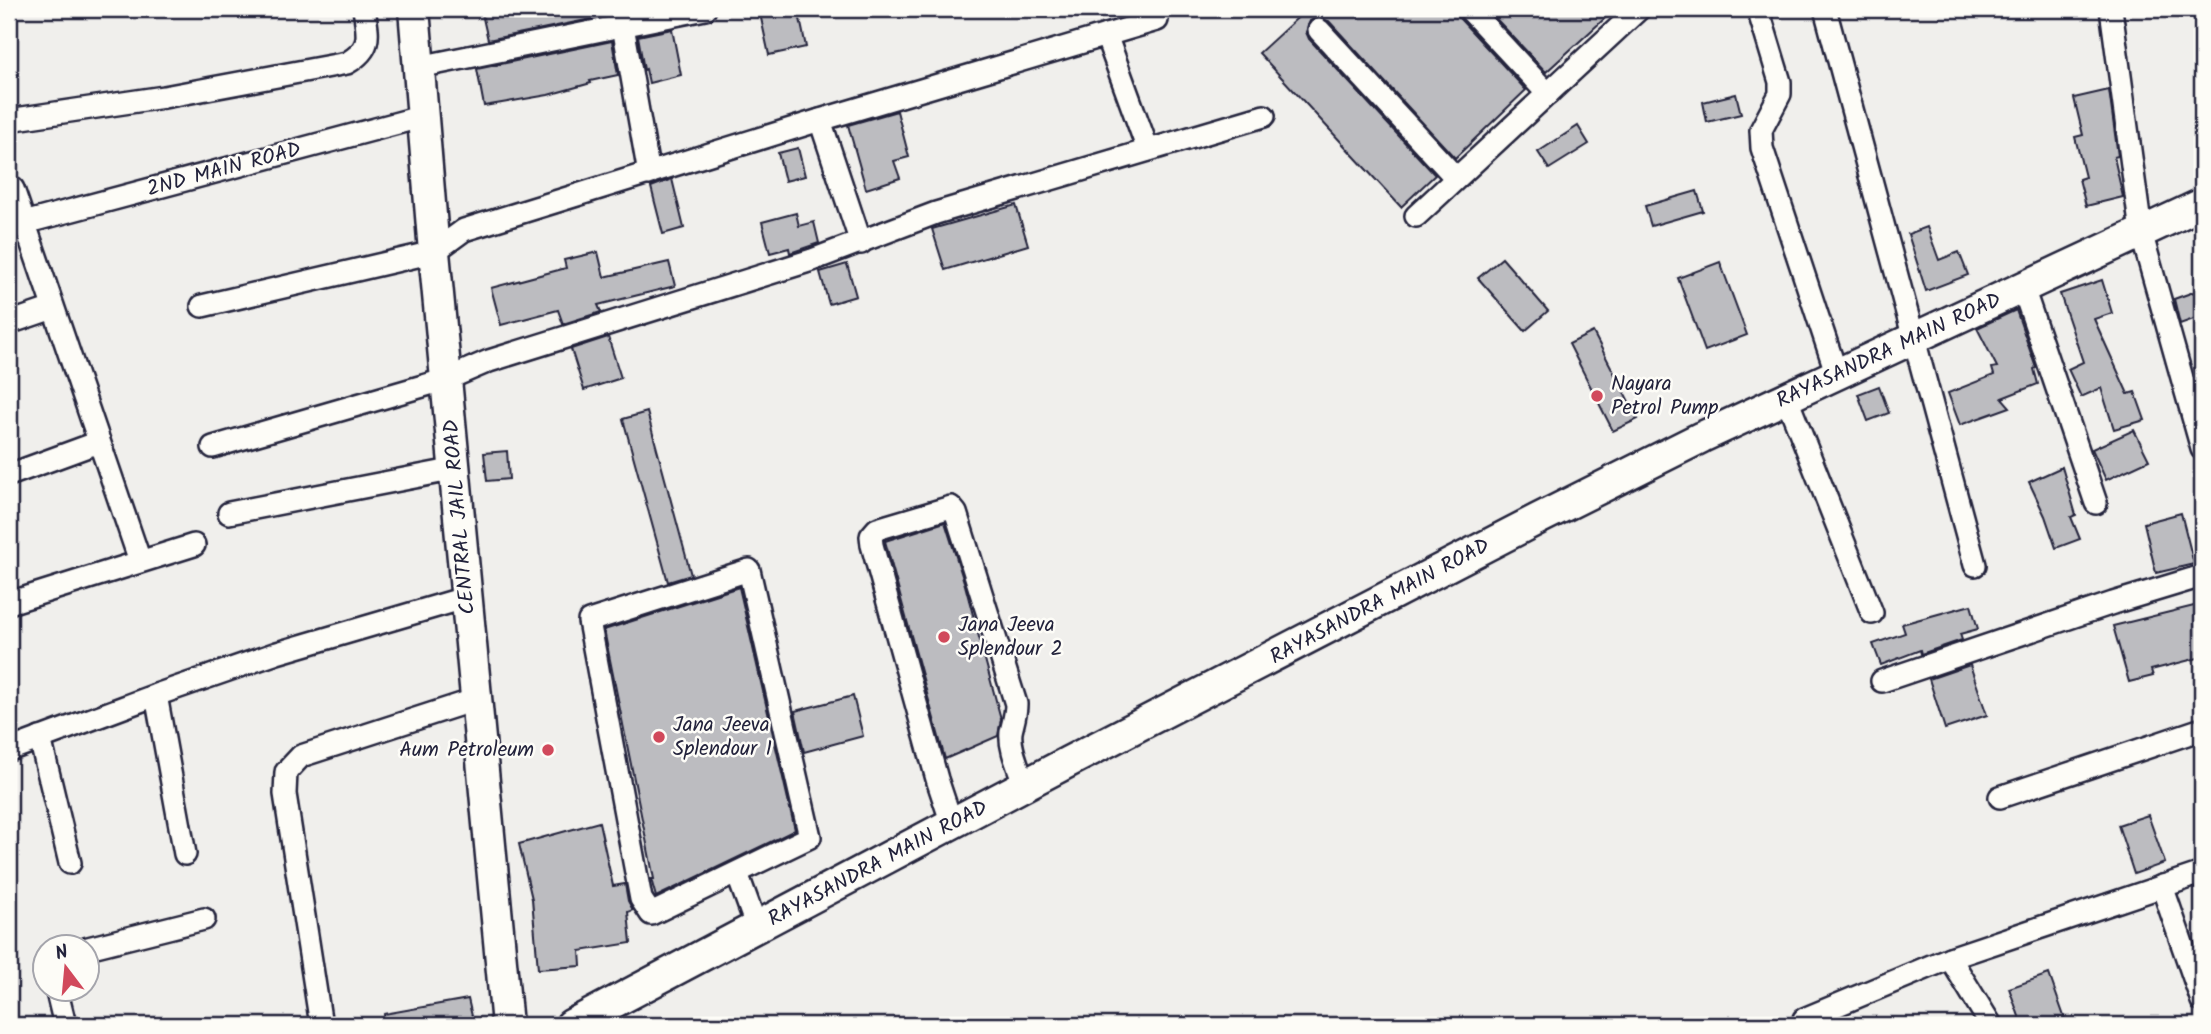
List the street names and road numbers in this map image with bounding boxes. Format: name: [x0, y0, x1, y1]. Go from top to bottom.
street label: 2ND MAIN ROAD: [143, 134, 305, 206]
street label: RAYASANDRA MAIN ROAD: [1771, 284, 2007, 418]
street label: CENTRAL JAIL ROAD: [435, 418, 485, 616]
street label: RAYASANDRA MAIN ROAD: [1264, 530, 1496, 674]
street label: RAYASANDRA MAIN ROAD: [762, 792, 994, 936]

